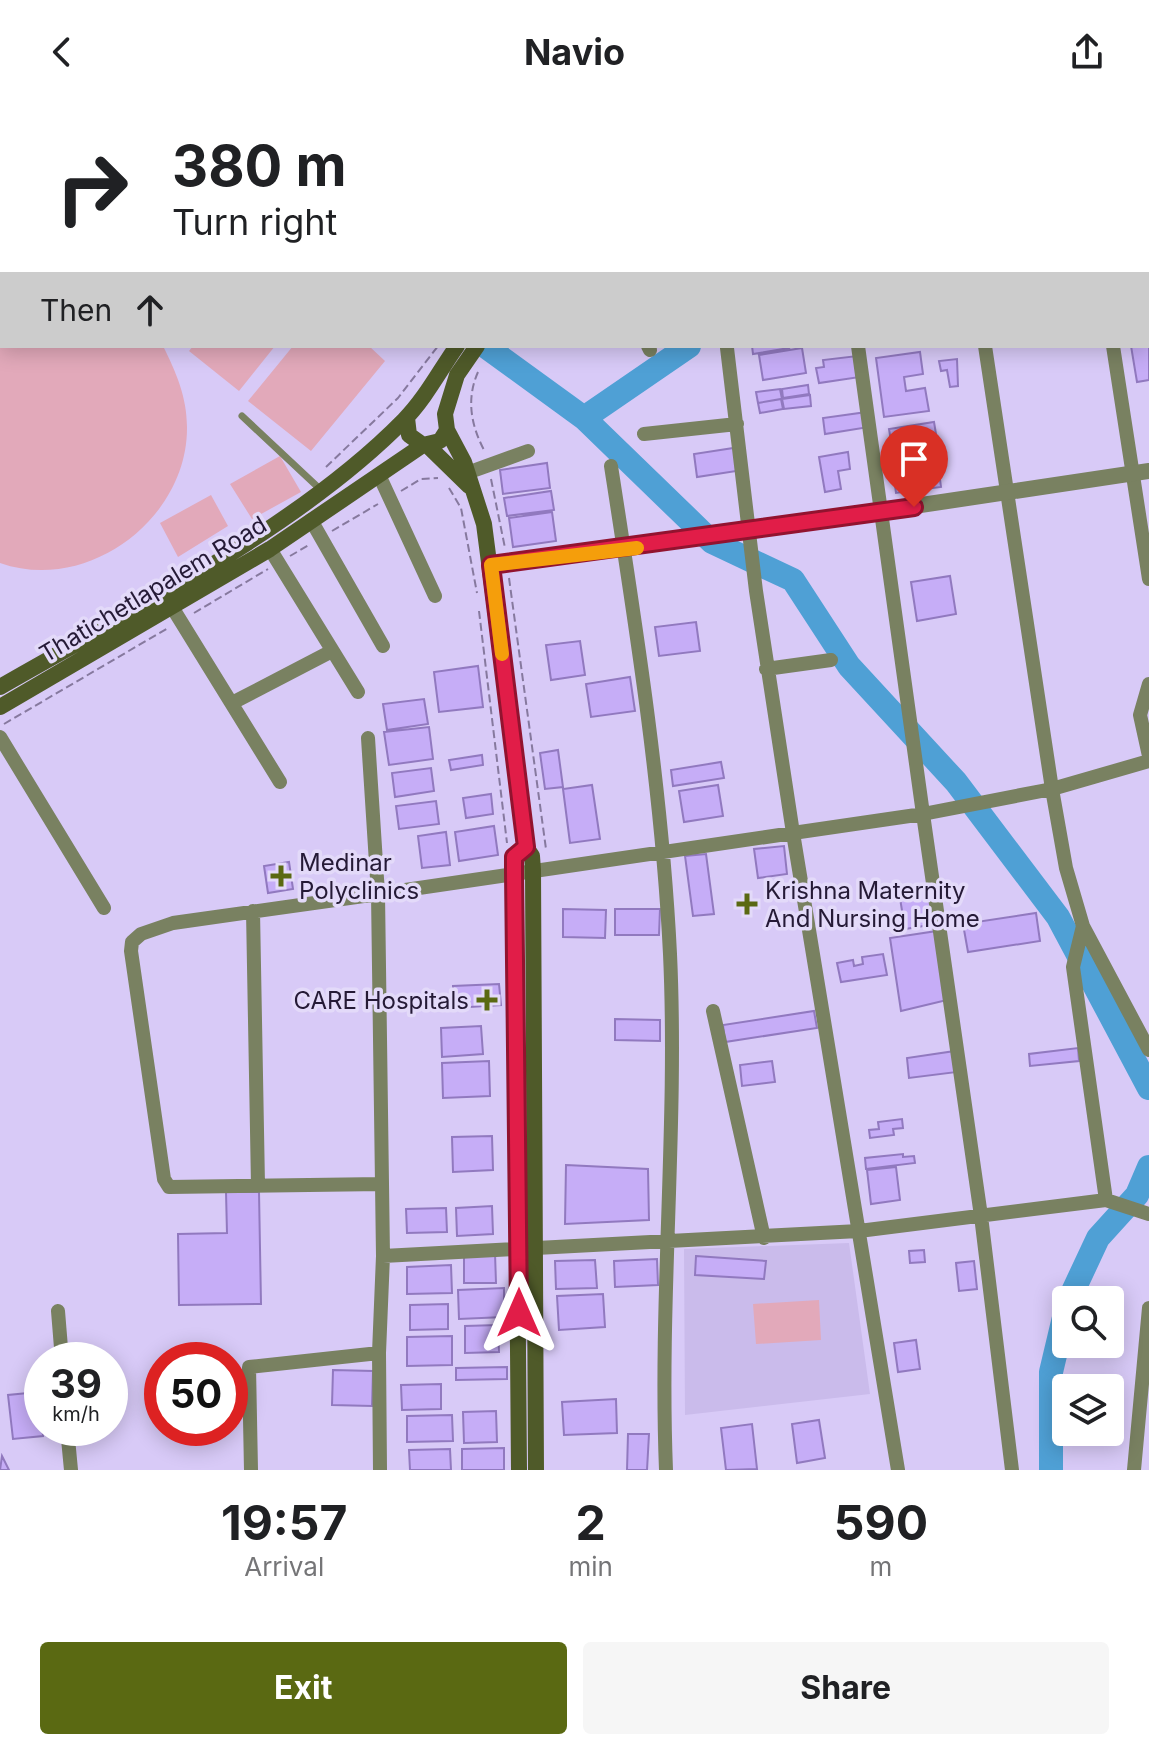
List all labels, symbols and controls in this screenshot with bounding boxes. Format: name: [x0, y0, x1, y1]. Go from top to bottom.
icon: back: [40, 30, 84, 74]
text: Navio: [524, 30, 625, 74]
icon: share: [1065, 30, 1109, 74]
text: 380 m: [172, 132, 347, 200]
icon: right: [40, 136, 144, 240]
text: Turn right: [172, 200, 337, 244]
icon: ahead: [128, 288, 172, 332]
text: Then: [40, 292, 112, 328]
pin: [880, 425, 948, 507]
icon: arrive: [892, 437, 936, 481]
street label: Thatichetlapalem Road: [34, 510, 272, 668]
place label: Medinar Polyclinics: [299, 848, 419, 905]
marker: Medinar Polyclinics: [270, 865, 292, 887]
place label: Krishna Maternity And Nursing Home: [765, 876, 980, 933]
marker: Krishna Maternity And Nursing Home: [736, 893, 758, 915]
place label: CARE Hospitals: [293, 986, 469, 1015]
marker: CARE Hospitals: [476, 989, 498, 1011]
position arrow: [477, 1271, 561, 1355]
map controls: [1052, 1286, 1124, 1446]
button: search: [1052, 1286, 1124, 1358]
speed limit sign: 50: [144, 1342, 248, 1446]
text: 39: [50, 1359, 102, 1408]
button: layers: [1052, 1374, 1124, 1446]
text: km/h: [52, 1402, 100, 1426]
text: 19:57: [221, 1493, 347, 1552]
text: 2: [576, 1493, 606, 1552]
text: 590: [834, 1493, 928, 1552]
text: Arrival: [244, 1551, 324, 1582]
text: min: [568, 1551, 613, 1582]
text: m: [870, 1551, 892, 1582]
button: Exit: [40, 1642, 567, 1734]
button: Share: [583, 1642, 1109, 1734]

